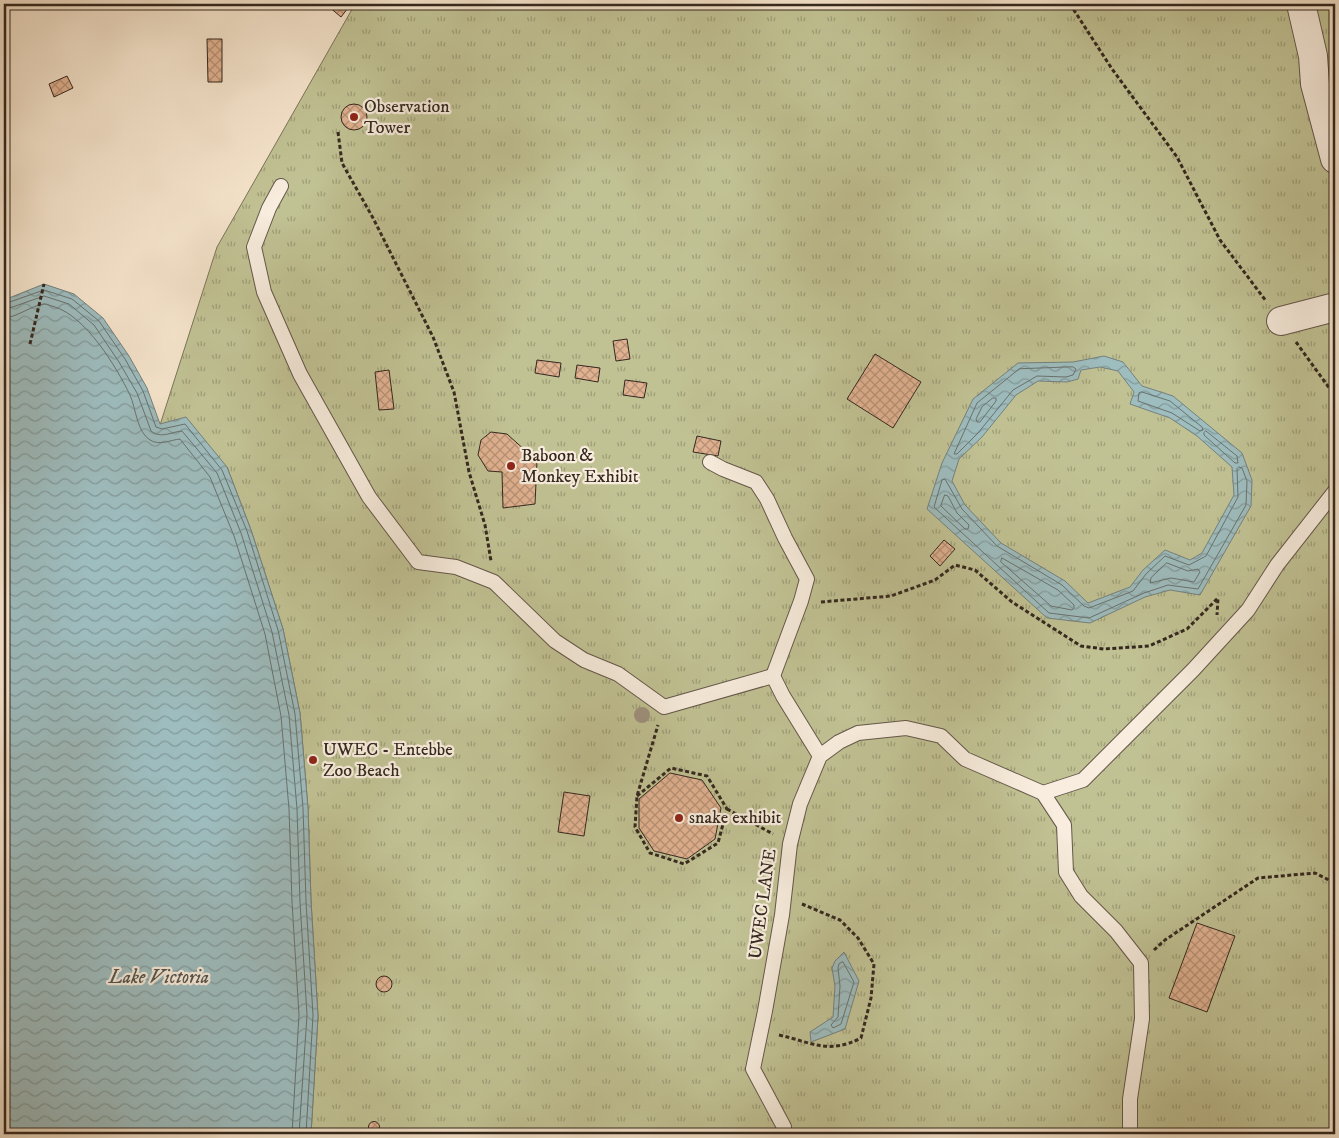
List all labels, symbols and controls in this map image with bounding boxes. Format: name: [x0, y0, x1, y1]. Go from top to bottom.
place label: Observation Tower: [364, 96, 450, 139]
marker: Observation Tower: [348, 111, 360, 123]
place label: Baboon & Monkey Exhibit: [521, 445, 639, 488]
marker: Baboon & Monkey Exhibit: [505, 460, 517, 472]
place label: UWEC - Entebbe Zoo Beach: [323, 739, 453, 782]
marker: UWEC - Entebbe Zoo Beach: [307, 754, 319, 766]
place label: snake exhibit: [689, 807, 782, 829]
marker: snake exhibit: [673, 812, 685, 824]
street label: UWEC LANE: [744, 847, 782, 961]
water label: Lake Victoria: [108, 966, 209, 989]

